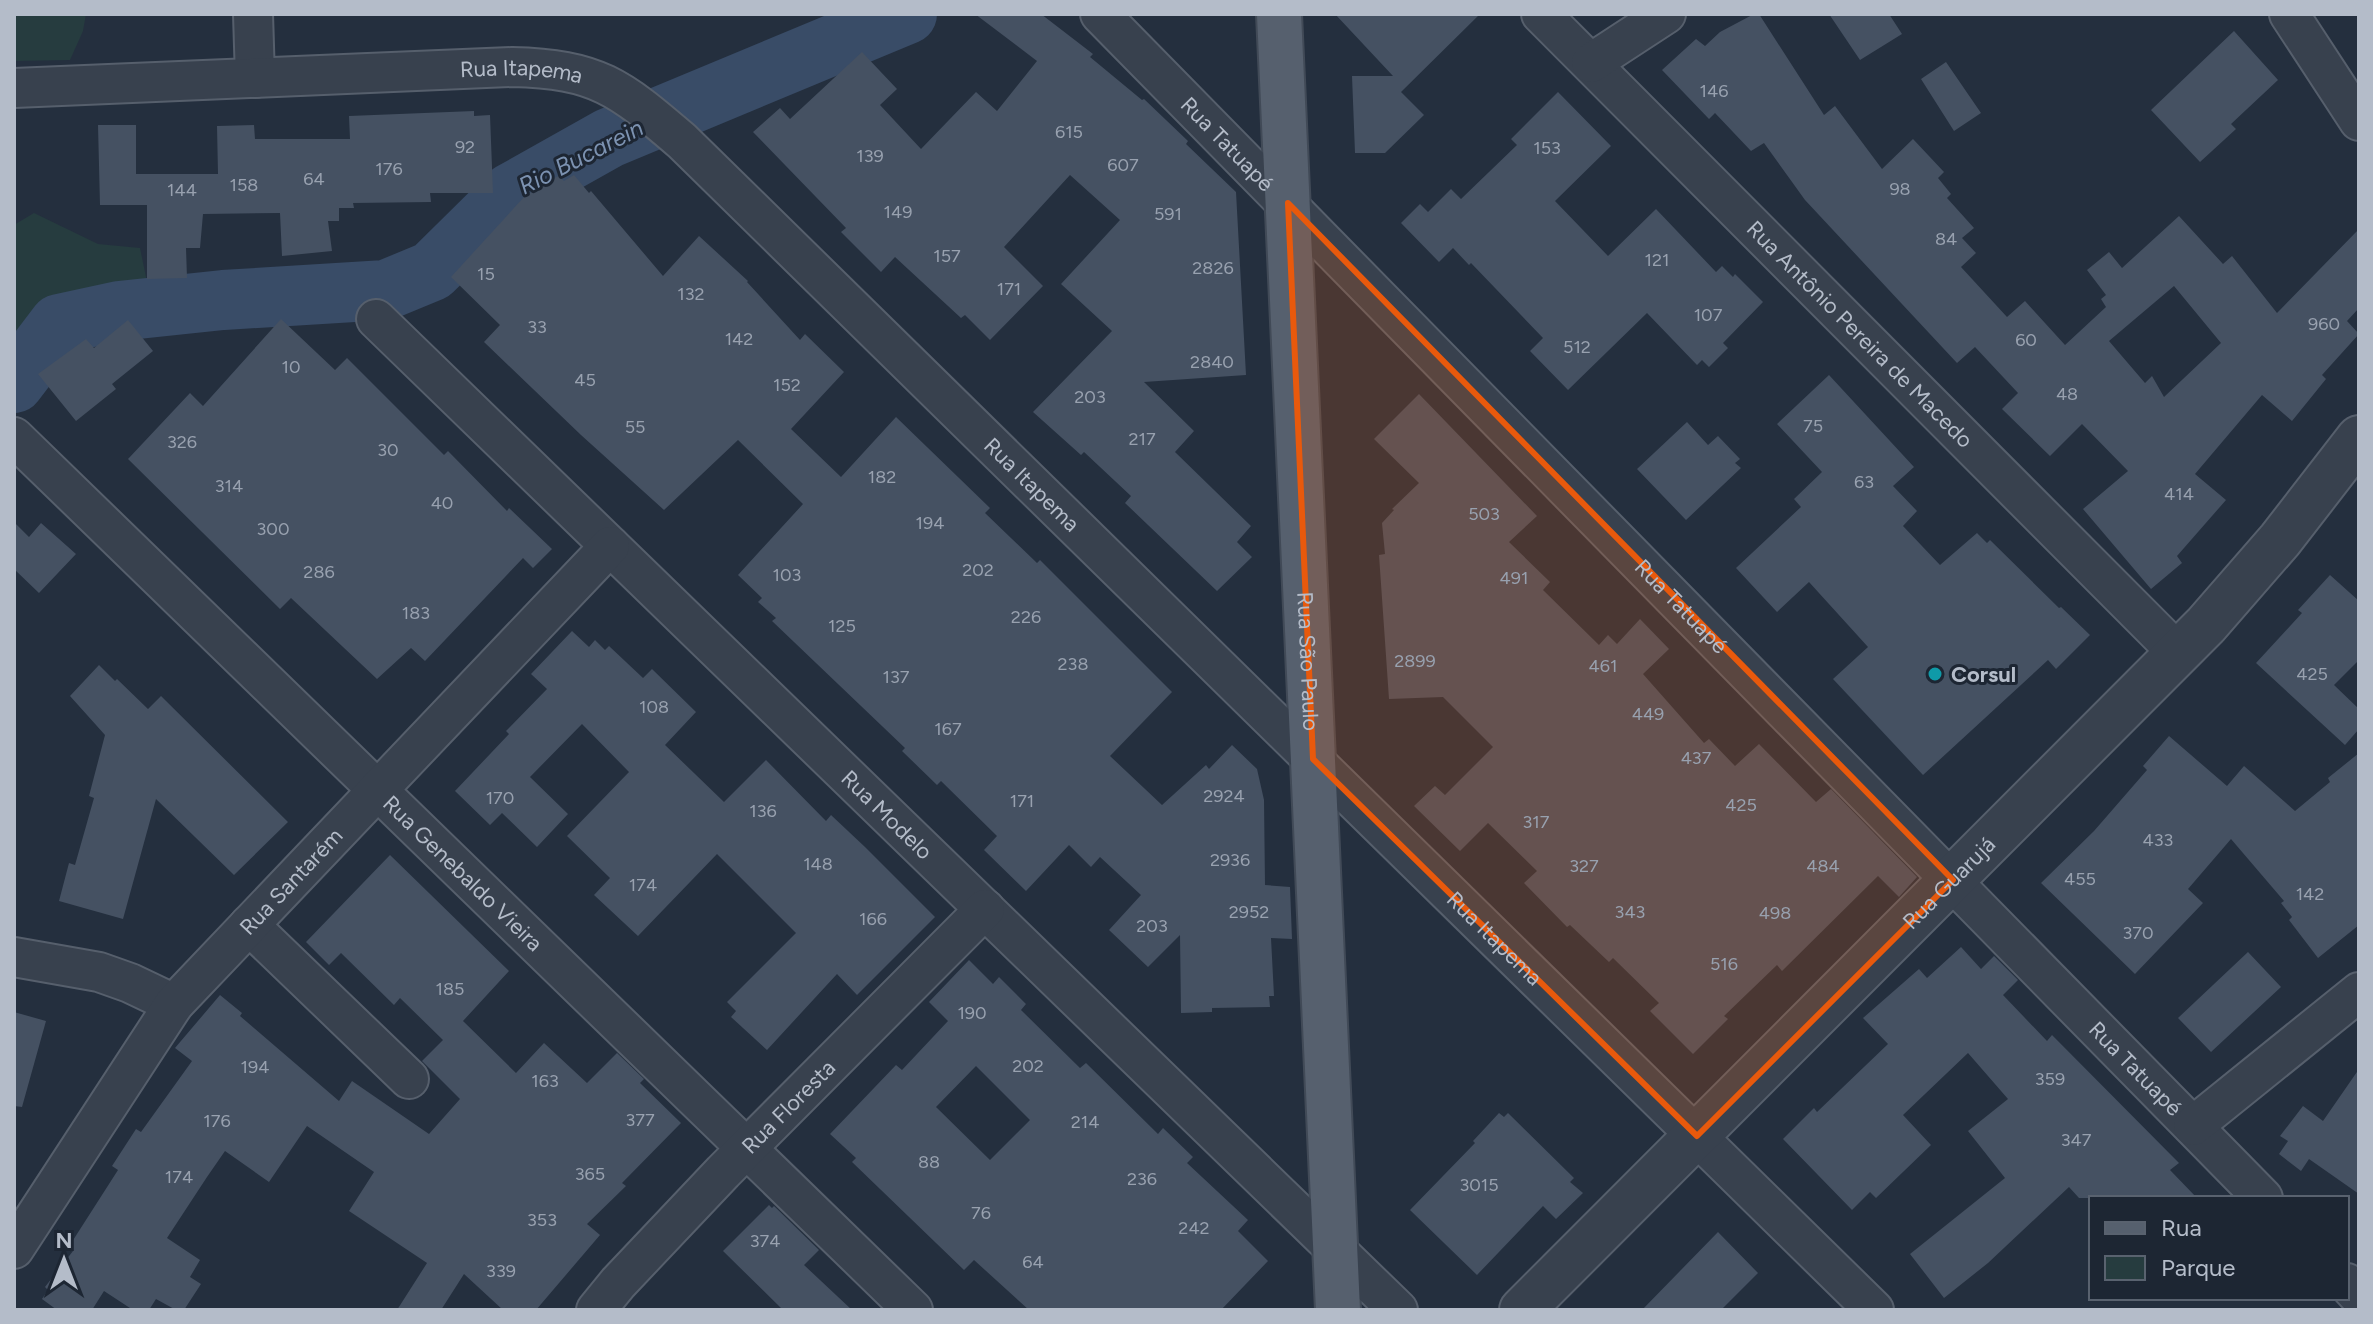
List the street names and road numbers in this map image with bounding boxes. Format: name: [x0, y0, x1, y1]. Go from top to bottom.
street label: Rua Itapema: [459, 54, 586, 89]
street label: Rua Tatuapé: [1175, 91, 1279, 197]
street label: Rua Antônio Pereira de Macedo: [1741, 215, 1979, 454]
street label: Rua Itapema: [978, 432, 1085, 537]
street label: Rua Tatuapé: [1629, 554, 1734, 659]
street label: Rua São Paulo: [1291, 591, 1325, 732]
street label: Rua Modelo: [836, 765, 938, 865]
street label: Rua Genebaldo Vieira: [377, 790, 548, 957]
street label: Rua Santarém: [234, 823, 348, 941]
street label: Rua Guarujá: [1897, 831, 2001, 935]
street label: Rua Itapema: [1441, 886, 1548, 991]
street label: Rua Tatuapé: [2083, 1016, 2188, 1122]
street label: Rua Floresta: [736, 1054, 841, 1159]

